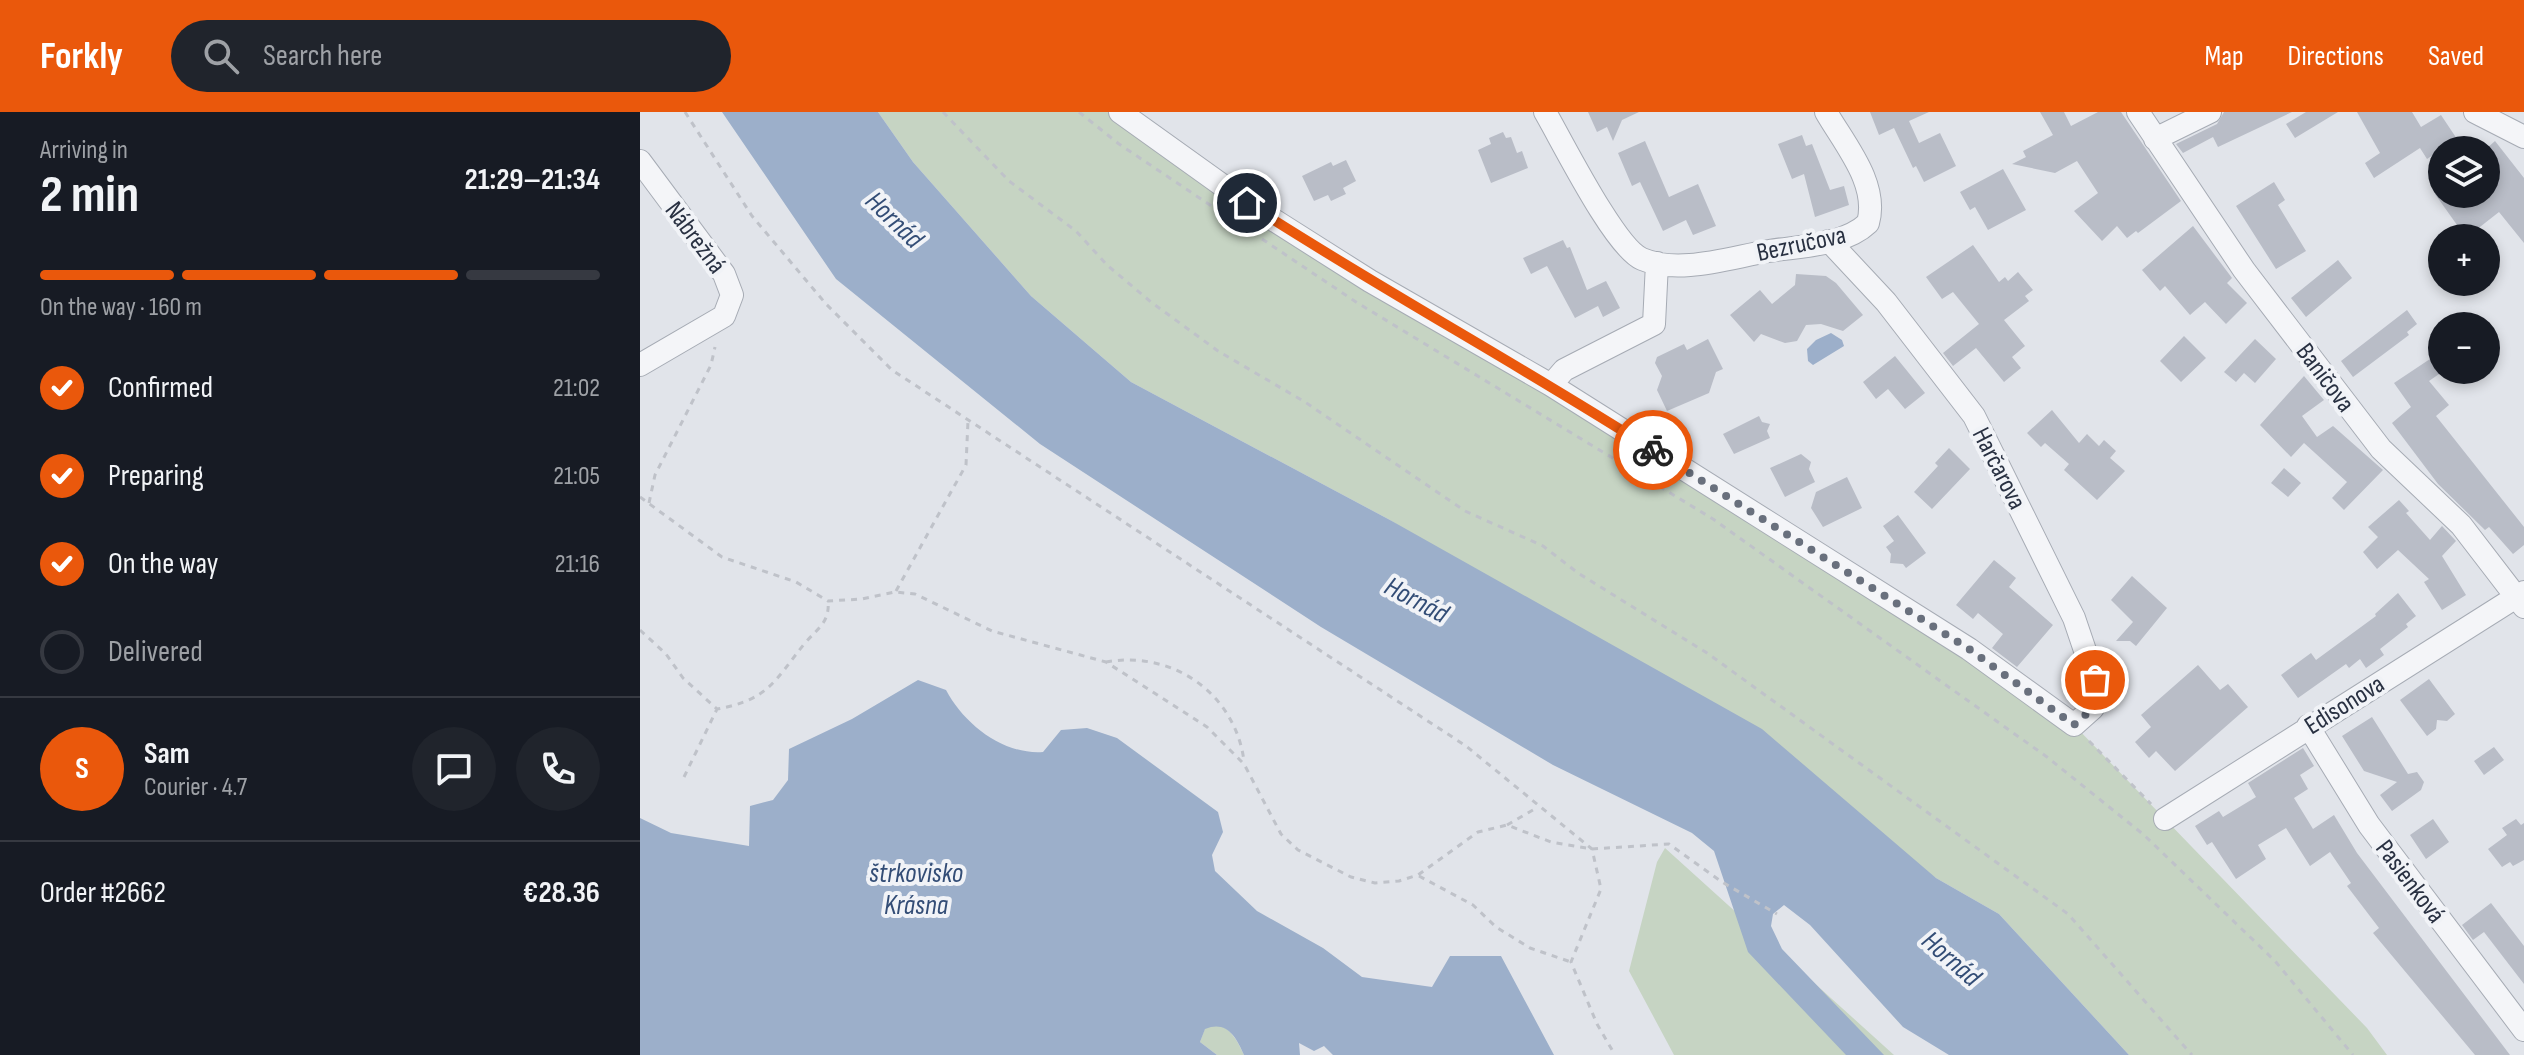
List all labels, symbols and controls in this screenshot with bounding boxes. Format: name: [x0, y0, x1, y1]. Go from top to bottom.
search box: [171, 20, 731, 92]
text: Forkly: [40, 34, 123, 79]
icon: search: [199, 34, 243, 78]
text: Search here: [263, 38, 382, 74]
text: Map: [2205, 40, 2244, 73]
text: Directions: [2288, 40, 2384, 73]
text: Saved: [2428, 40, 2484, 73]
text: Arriving in: [40, 135, 128, 166]
map controls: [2428, 136, 2500, 384]
button: layers: [2428, 136, 2500, 208]
text: 21:29–21:34: [465, 162, 600, 198]
text: 2 min: [40, 164, 139, 227]
pin: [1213, 169, 1281, 237]
icon: home: [1225, 181, 1269, 225]
water label: Hornád: [858, 185, 931, 257]
street label: Nábrežná: [658, 196, 732, 280]
street label: Bezručova: [1754, 220, 1849, 269]
button: +: [2428, 224, 2500, 296]
text: On the way · 160 m: [40, 292, 202, 323]
button: −: [2428, 312, 2500, 384]
street label: Baničova: [2289, 337, 2361, 418]
icon: check: [40, 366, 84, 410]
text: Confirmed: [108, 370, 213, 406]
text: 21:02: [553, 373, 600, 404]
courier: [1613, 410, 1693, 490]
street label: Harčarova: [1965, 423, 2032, 515]
icon: bike: [1631, 428, 1675, 472]
icon: check: [40, 454, 84, 498]
text: Preparing: [108, 458, 204, 494]
text: 21:05: [553, 461, 600, 492]
icon: check: [40, 542, 84, 586]
text: On the way: [108, 546, 218, 582]
text: 21:16: [555, 549, 600, 580]
water label: Hornád: [1379, 570, 1455, 632]
text: Delivered: [108, 634, 203, 670]
pin: [2061, 646, 2129, 714]
icon: bag: [2073, 658, 2117, 702]
street label: Edisonova: [2299, 669, 2390, 742]
button: chat: [412, 727, 496, 811]
button: phone: [516, 727, 600, 811]
text: Sam: [144, 736, 190, 772]
text: S: [75, 751, 89, 787]
text: Courier · 4.7: [144, 772, 247, 803]
street label: Pasienková: [2368, 834, 2451, 930]
water label: štrkovisko Krásna: [869, 857, 964, 922]
text: Order #2662: [40, 875, 166, 911]
text: €28.36: [523, 875, 600, 911]
water label: Hornád: [1915, 924, 1989, 995]

